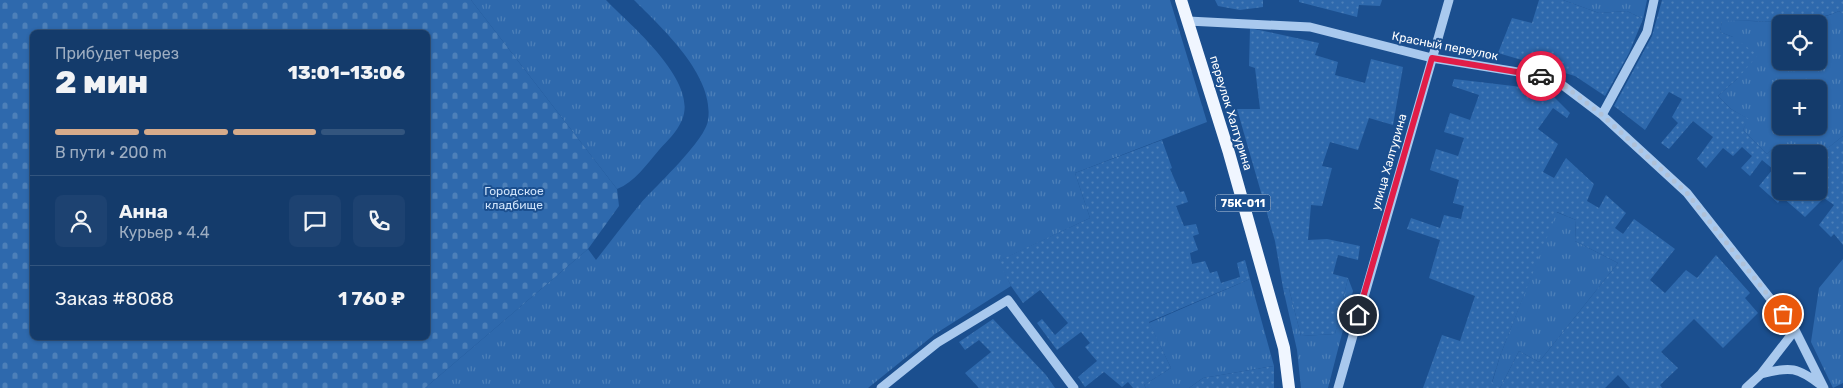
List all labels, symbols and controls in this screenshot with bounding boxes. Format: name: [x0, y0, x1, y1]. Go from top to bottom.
map controls: [1772, 15, 1827, 200]
button: locate: [1772, 15, 1827, 70]
street label: Красный переулок: [1391, 29, 1500, 63]
text: Прибудет через: [55, 44, 179, 63]
courier: [1516, 51, 1566, 101]
street label: переулок Халтурина: [1207, 54, 1255, 172]
text: 13:01–13:06: [288, 61, 405, 84]
icon: car: [1527, 62, 1555, 90]
text: 2 мин: [55, 63, 148, 101]
button: +: [1772, 80, 1827, 135]
street label: улица Халтурина: [1369, 112, 1409, 212]
text: В пути · 200 m: [55, 143, 167, 162]
button: −: [1772, 145, 1827, 200]
park label: Городское кладбище: [484, 184, 544, 212]
road number: 75К-011: [1216, 194, 1270, 212]
button: person: [55, 195, 107, 247]
button: chat: [289, 195, 341, 247]
button: phone: [353, 195, 405, 247]
text: Анна: [119, 200, 168, 223]
text: Курьер · 4.4: [119, 223, 210, 242]
text: Заказ #8088: [55, 287, 174, 310]
text: 1 760 ₽: [338, 287, 405, 310]
pin: [1762, 293, 1804, 335]
pin: [1337, 294, 1379, 336]
icon: bag: [1769, 300, 1797, 328]
icon: home: [1344, 301, 1372, 329]

